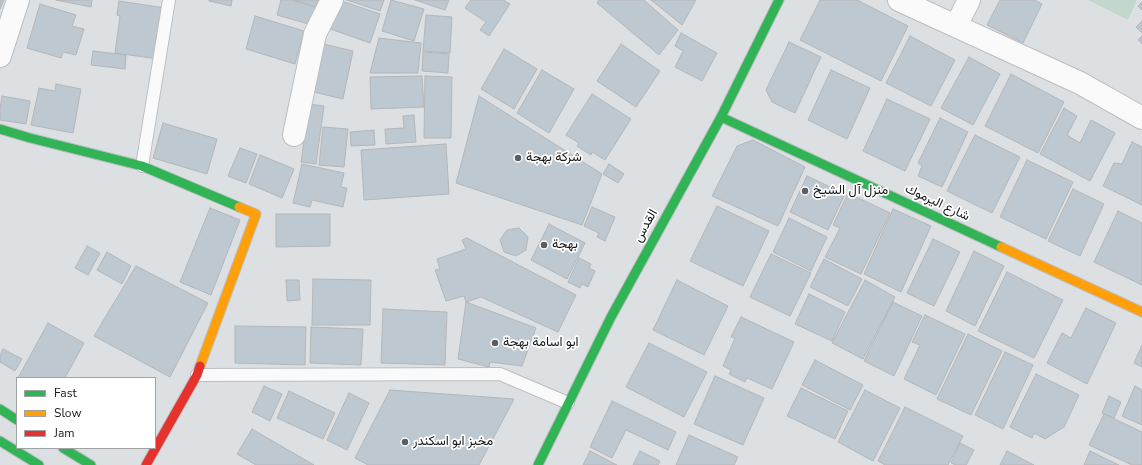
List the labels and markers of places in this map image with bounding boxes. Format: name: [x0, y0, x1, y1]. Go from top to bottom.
place label: شركة بهجة: [526, 150, 582, 166]
marker: شركة بهجة: [513, 153, 523, 163]
place label: منزل آل الشيخ: [813, 183, 888, 199]
marker: منزل آل الشيخ: [800, 186, 810, 196]
place label: بهجة: [552, 237, 578, 253]
marker: بهجة: [539, 240, 549, 250]
place label: ابو اسامة بهجة: [503, 335, 579, 351]
marker: ابو اسامة بهجة: [490, 338, 500, 348]
place label: مخبز ابو اسكندر: [413, 434, 493, 450]
marker: مخبز ابو اسكندر: [400, 437, 410, 447]

